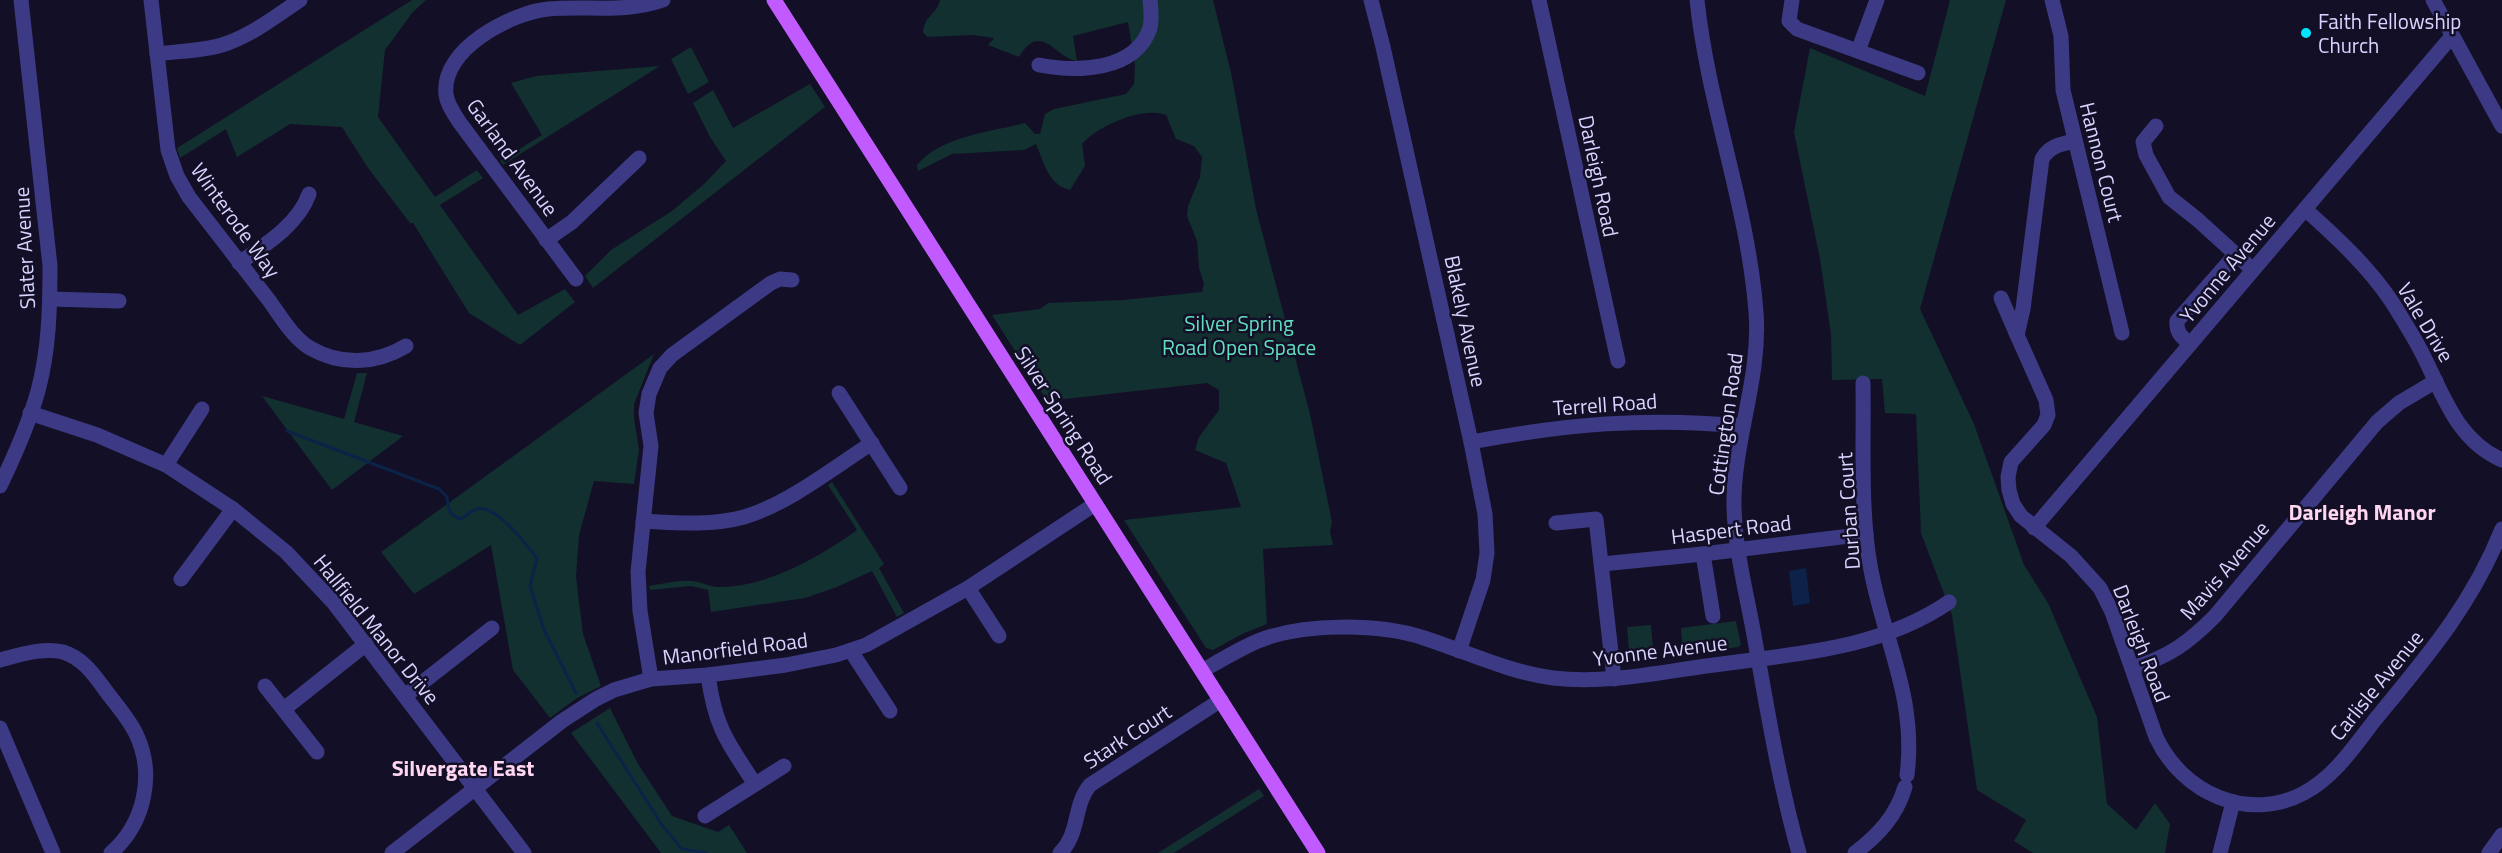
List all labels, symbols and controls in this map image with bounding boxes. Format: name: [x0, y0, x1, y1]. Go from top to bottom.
place label: Faith Fellowship Church: [2318, 5, 2461, 61]
marker: Faith Fellowship Church: [2299, 26, 2313, 40]
street label: Garland Avenue: [459, 91, 567, 223]
street label: Hannon Court: [2072, 99, 2132, 226]
street label: Darleigh Road: [1571, 112, 1627, 240]
street label: Winterode Way: [183, 156, 289, 284]
street label: Slater Avenue: [5, 186, 43, 310]
street label: Yvonne Avenue: [2171, 206, 2283, 330]
street label: Blakely Avenue: [1436, 252, 1496, 390]
street label: Vale Drive: [2390, 276, 2462, 368]
park label: Silver Spring Road Open Space: [1162, 307, 1316, 363]
street label: Silver Spring Road: [1007, 339, 1121, 491]
street label: Cottington Road: [1699, 351, 1751, 497]
street label: Terrell Road: [1552, 384, 1658, 424]
street label: Durban Court: [1828, 451, 1868, 571]
district label: Darleigh Manor: [2288, 495, 2436, 529]
street label: Haspert Road: [1669, 506, 1793, 552]
street label: Mavis Avenue: [2172, 513, 2276, 627]
street label: Hallfield Manor Drive: [306, 547, 448, 711]
street label: Darleigh Road: [2105, 580, 2179, 706]
street label: Manorfield Road: [661, 623, 809, 673]
street label: Carlisle Avenue: [2321, 623, 2431, 747]
street label: Yvonne Avenue: [1591, 626, 1729, 674]
street label: Stark Court: [1077, 695, 1178, 776]
district label: Silvergate East: [392, 751, 534, 785]

